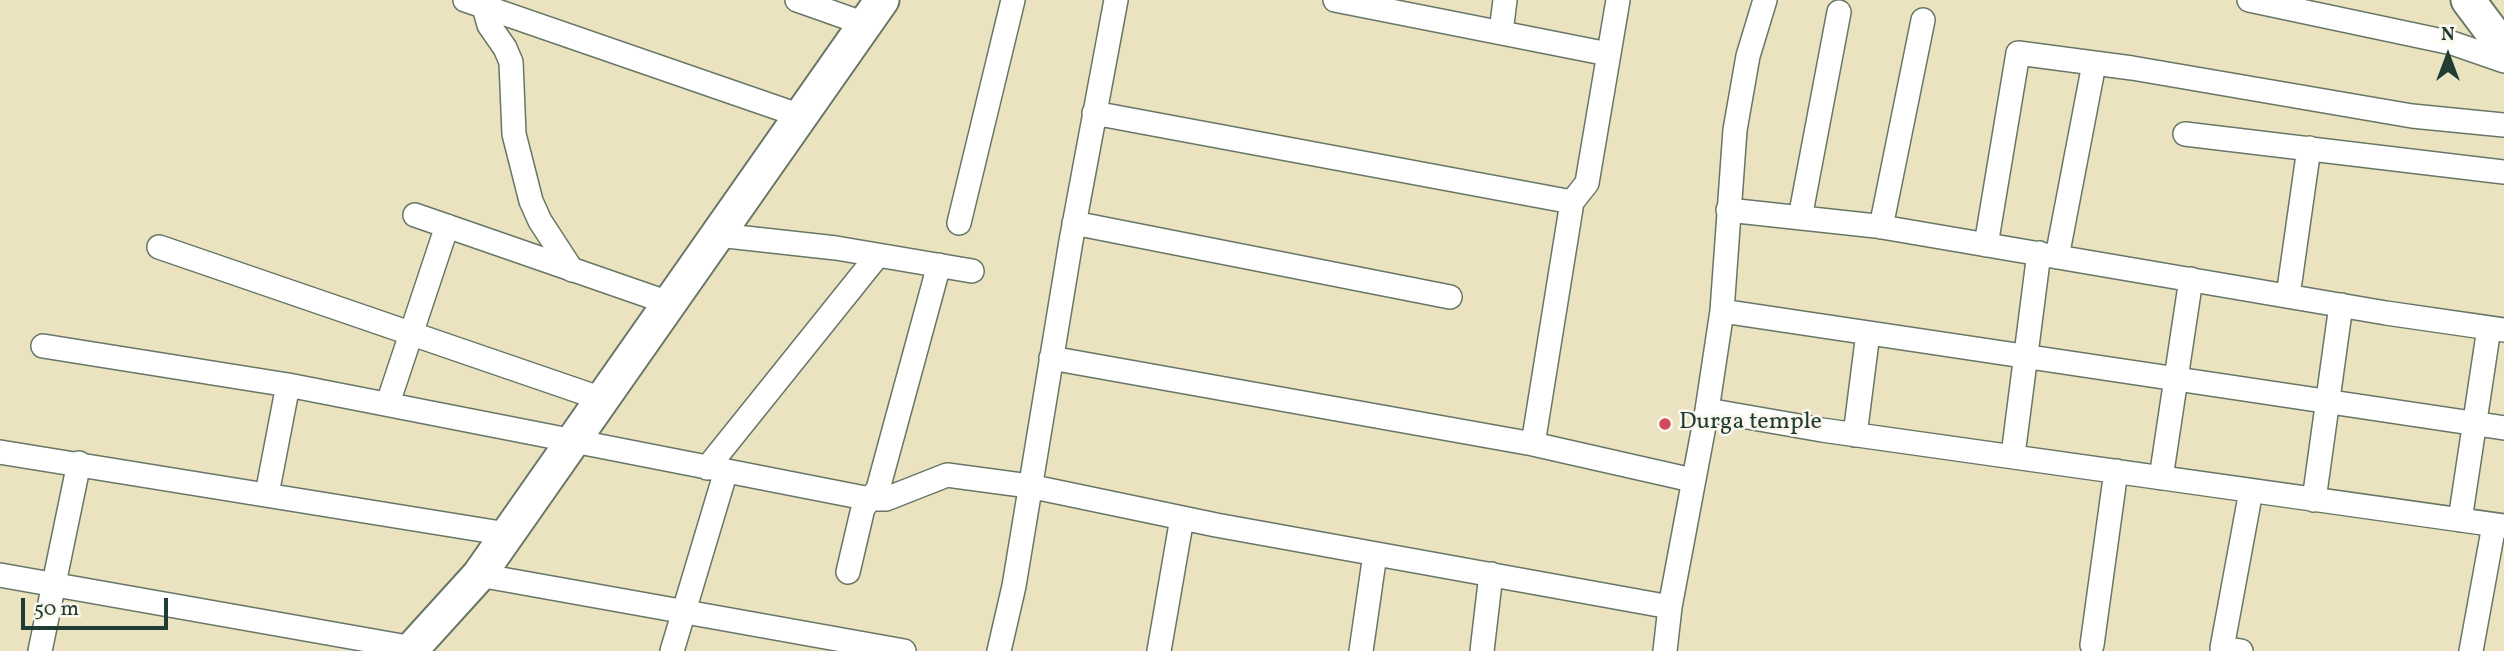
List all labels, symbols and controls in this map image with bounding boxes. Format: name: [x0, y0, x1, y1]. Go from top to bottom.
north arrow: [2413, 21, 2483, 91]
text: N: [2441, 22, 2455, 48]
place label: Durga temple: [1679, 410, 1822, 438]
marker: Durga temple: [1657, 416, 1673, 432]
scale bar: [24, 584, 172, 628]
text: 50 m: [34, 595, 79, 624]

